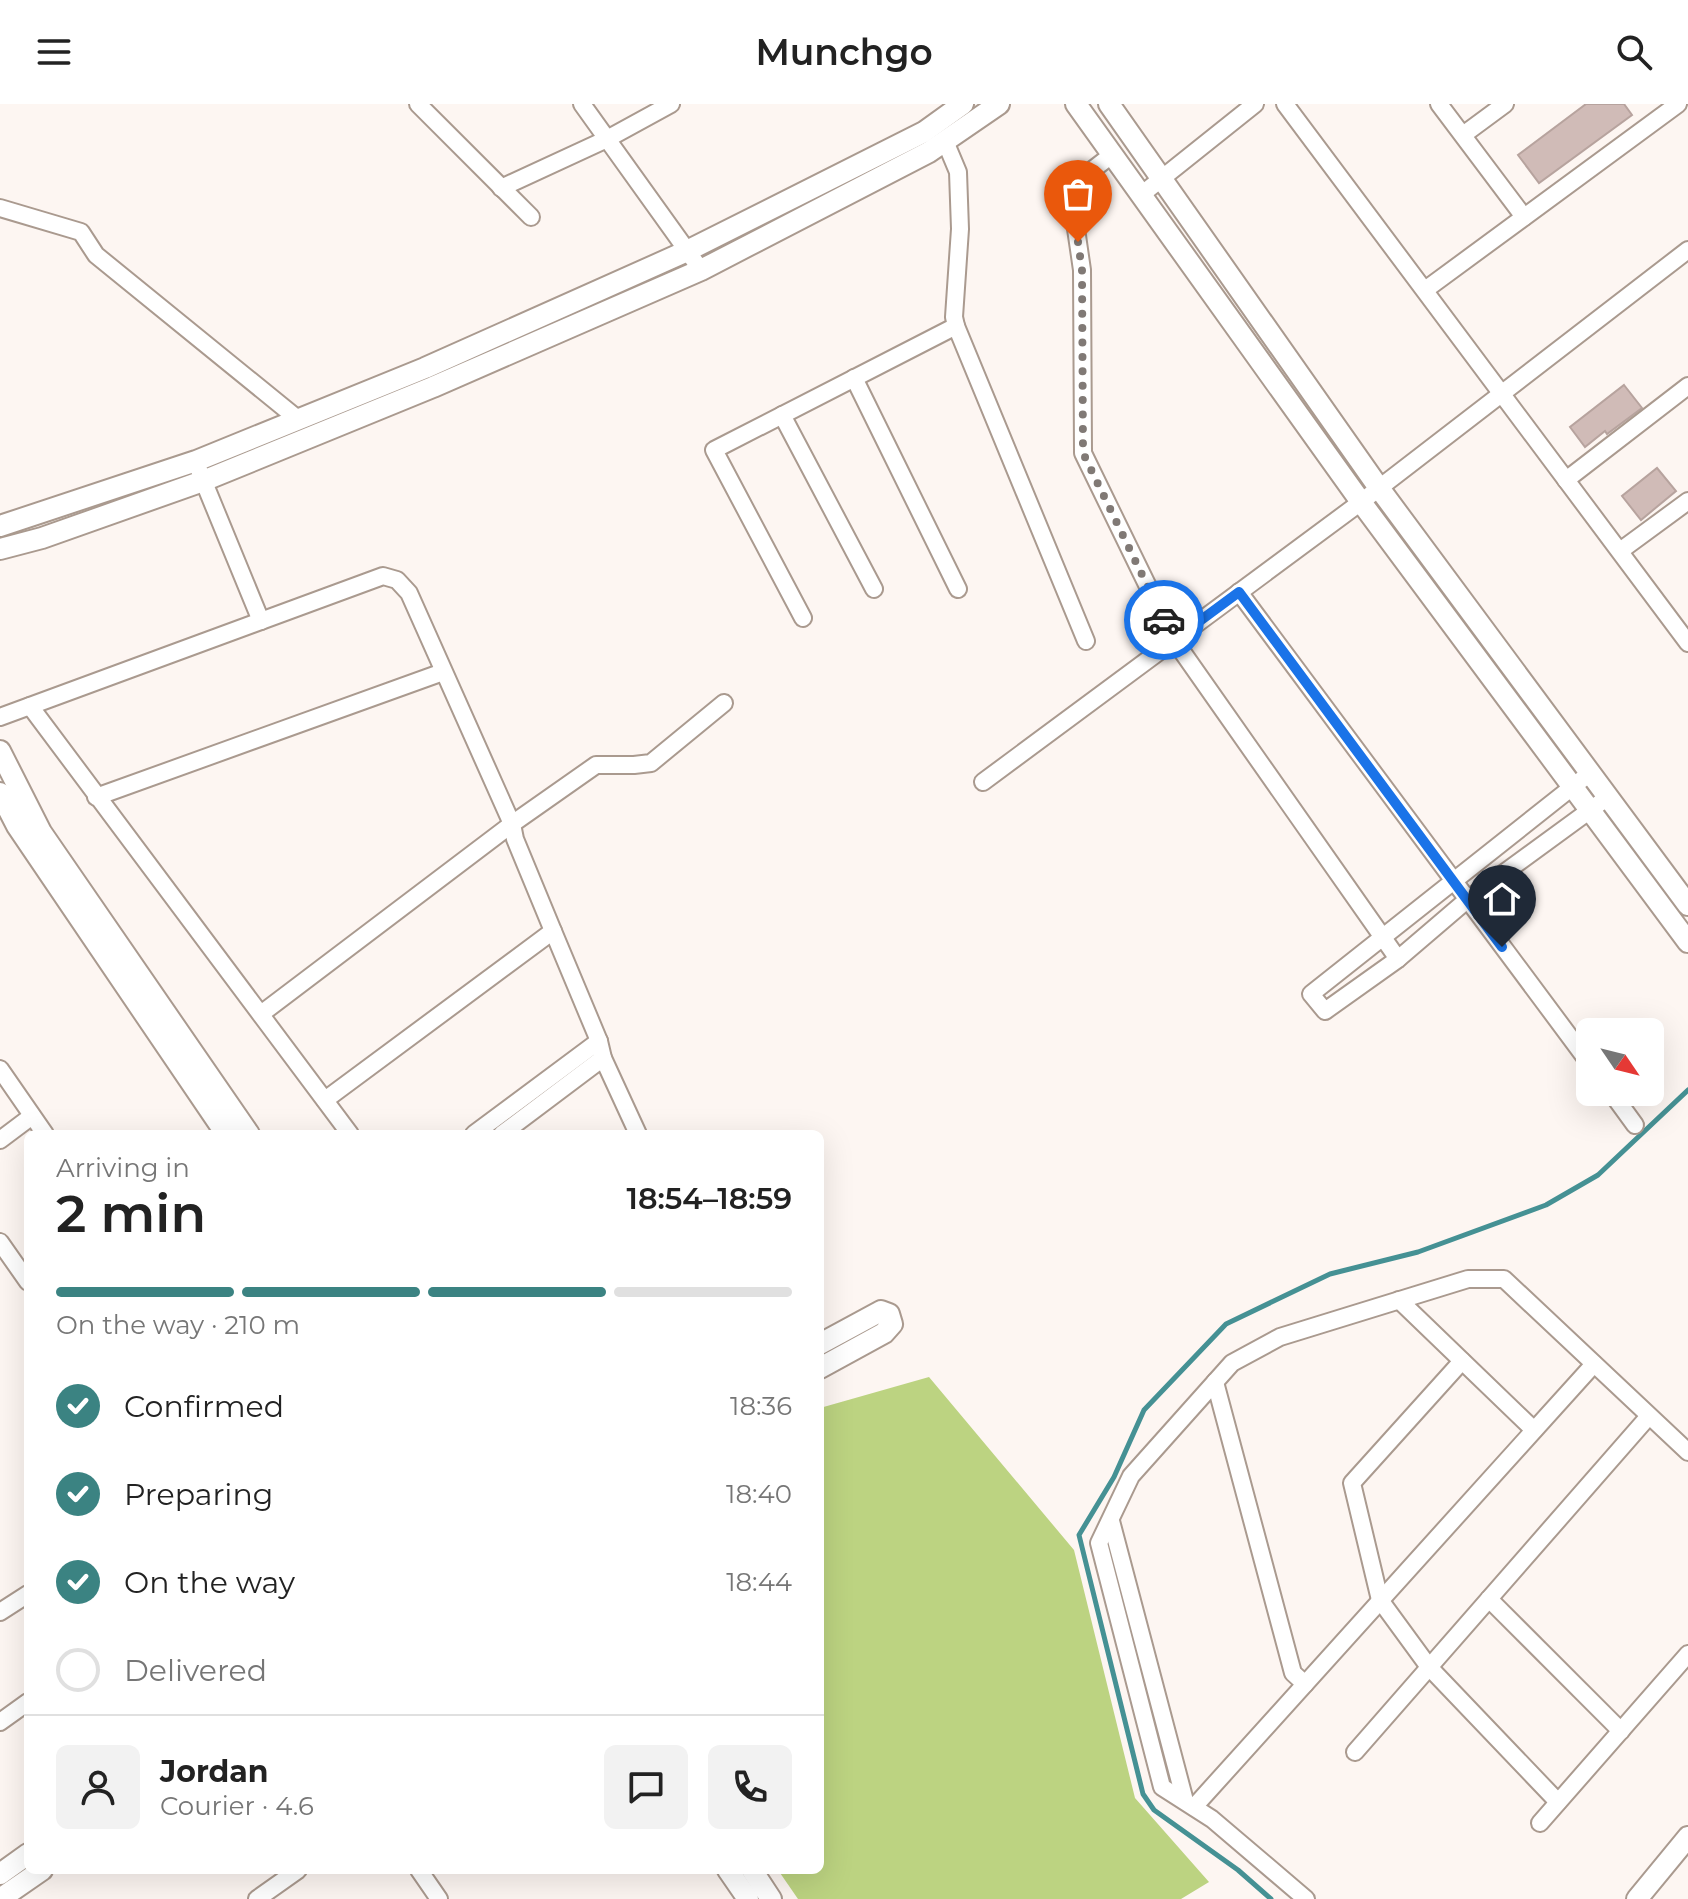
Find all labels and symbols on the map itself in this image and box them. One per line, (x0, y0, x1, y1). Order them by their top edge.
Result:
pin (1044, 160, 1112, 242)
courier (1124, 580, 1204, 660)
pin (1468, 865, 1536, 947)
north arrow (1576, 1018, 1664, 1106)

